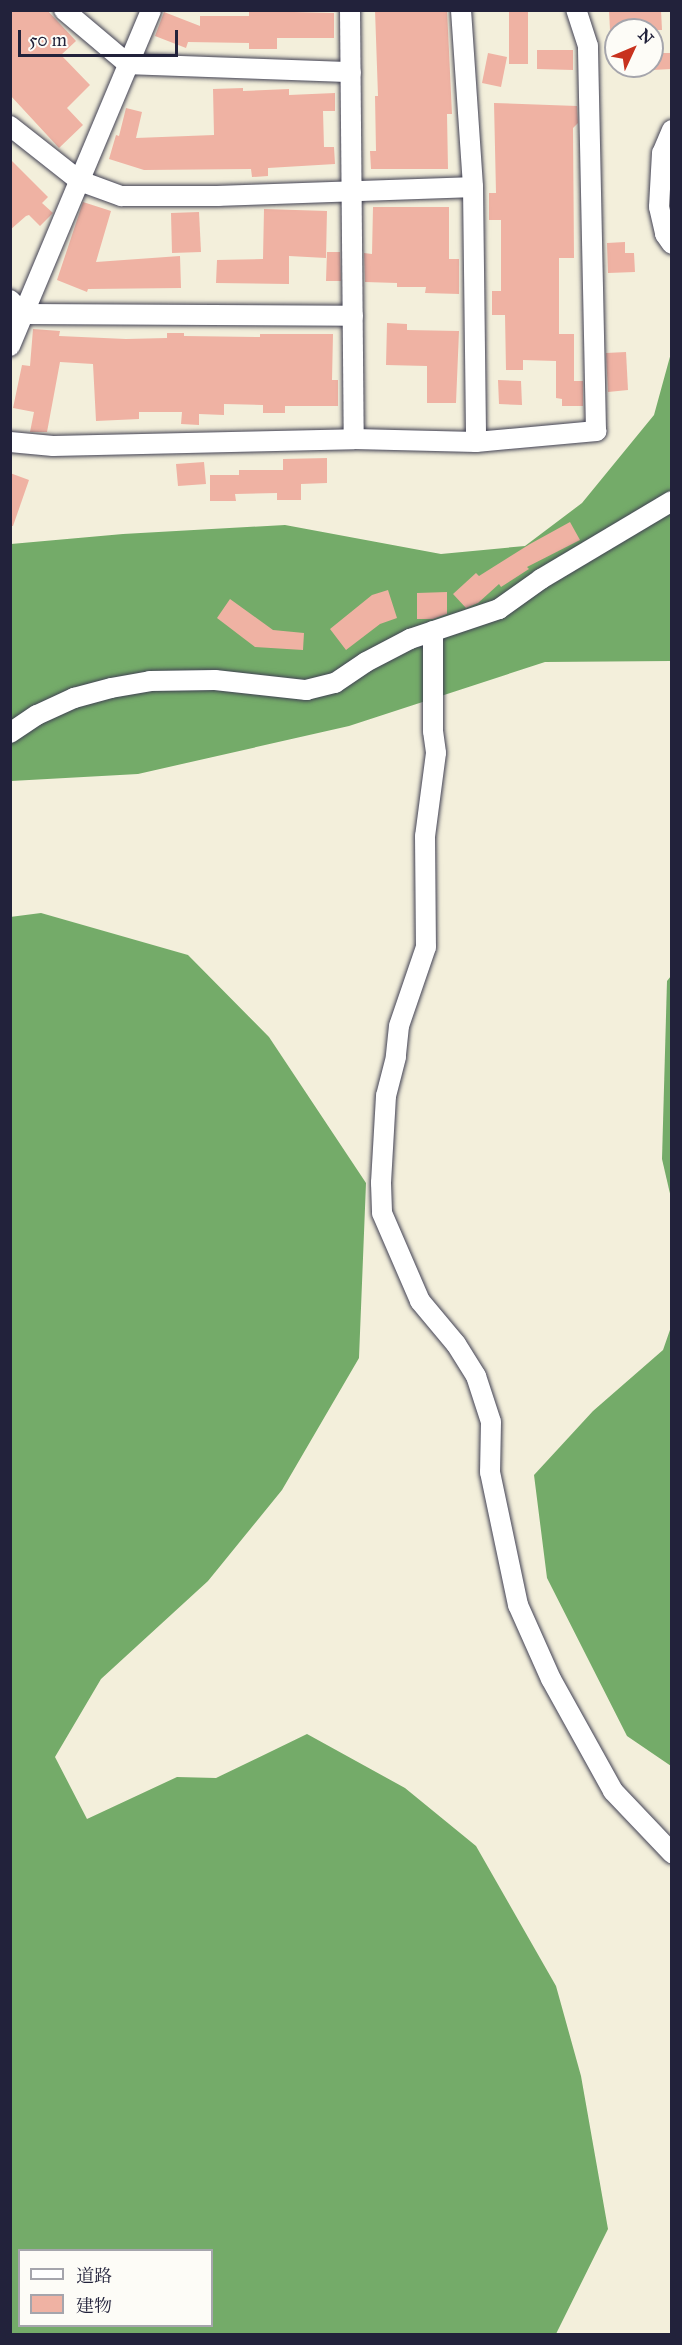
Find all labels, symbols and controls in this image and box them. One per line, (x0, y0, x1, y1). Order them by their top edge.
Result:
scale bar (21, 18, 182, 56)
north arrow (604, 18, 664, 78)
text: N (634, 25, 657, 48)
text: 50 m (29, 29, 67, 51)
legend (18, 2249, 213, 2327)
text: 道路 (76, 2265, 112, 2287)
text: 建物 (76, 2295, 112, 2317)

